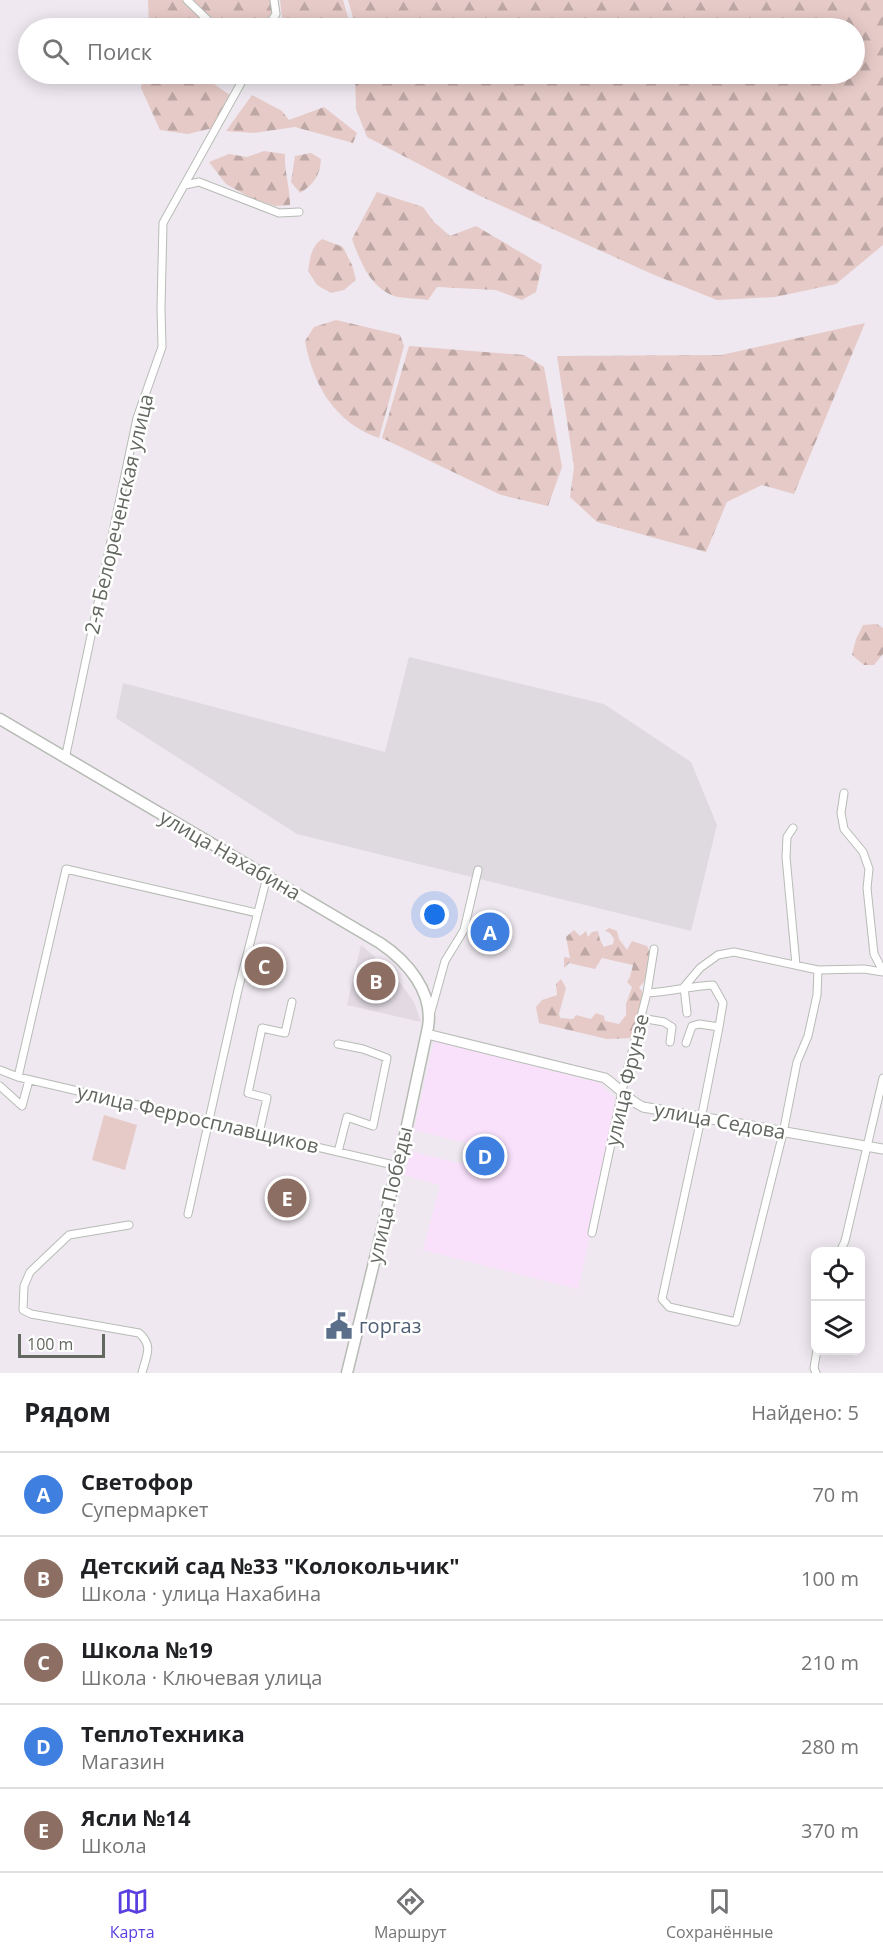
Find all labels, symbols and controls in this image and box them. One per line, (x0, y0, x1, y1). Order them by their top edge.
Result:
search box (18, 18, 865, 84)
icon: search (39, 35, 72, 68)
text: Поиск (87, 36, 152, 66)
street label: 2-я Белореченская улица (78, 391, 159, 637)
street label: улица Нахабина (155, 803, 306, 906)
your location (420, 900, 449, 929)
pin: A (470, 910, 510, 954)
pin: C (244, 944, 284, 988)
pin: B (356, 958, 395, 1004)
street label: улица Фрунзе (598, 1011, 655, 1149)
street label: улица Ферросплавщиков (75, 1078, 322, 1159)
street label: улица Седова (652, 1096, 788, 1145)
street label: улица Победы (361, 1124, 418, 1266)
pin: D (466, 1134, 504, 1178)
pin: E (268, 1176, 306, 1220)
map controls (811, 1247, 865, 1355)
button: locate (811, 1247, 865, 1301)
button: layers (811, 1301, 865, 1355)
public building icon: горгаз (324, 1311, 354, 1341)
place label: горгаз (359, 1312, 421, 1339)
scale bar (18, 1331, 105, 1358)
text: 100 m (27, 1333, 73, 1355)
text: Рядом (24, 1394, 111, 1430)
text: Найдено: 5 (751, 1399, 859, 1426)
text: Светофор (81, 1466, 193, 1496)
text: A (37, 1481, 50, 1508)
text: 70 m (812, 1481, 859, 1508)
text: Супермаркет (81, 1496, 208, 1523)
text: Детский сад №33 "Колокольчик" (81, 1550, 460, 1580)
text: B (37, 1565, 50, 1592)
text: 100 m (801, 1565, 859, 1592)
text: Школа · улица Нахабина (81, 1580, 321, 1607)
text: Школа №19 (81, 1634, 213, 1664)
text: C (37, 1649, 50, 1676)
text: 210 m (801, 1649, 859, 1676)
text: Школа · Ключевая улица (81, 1664, 322, 1691)
text: ТеплоТехника (81, 1718, 245, 1748)
text: D (36, 1733, 51, 1760)
text: 280 m (801, 1733, 859, 1760)
text: Магазин (81, 1748, 165, 1775)
text: Ясли №14 (81, 1802, 190, 1832)
text: E (38, 1817, 49, 1844)
text: 370 m (801, 1817, 859, 1844)
text: Школа (81, 1832, 147, 1859)
tab: Карта (110, 1885, 155, 1943)
tab: Маршрут (374, 1885, 447, 1943)
tab: Сохранённые (666, 1885, 773, 1943)

